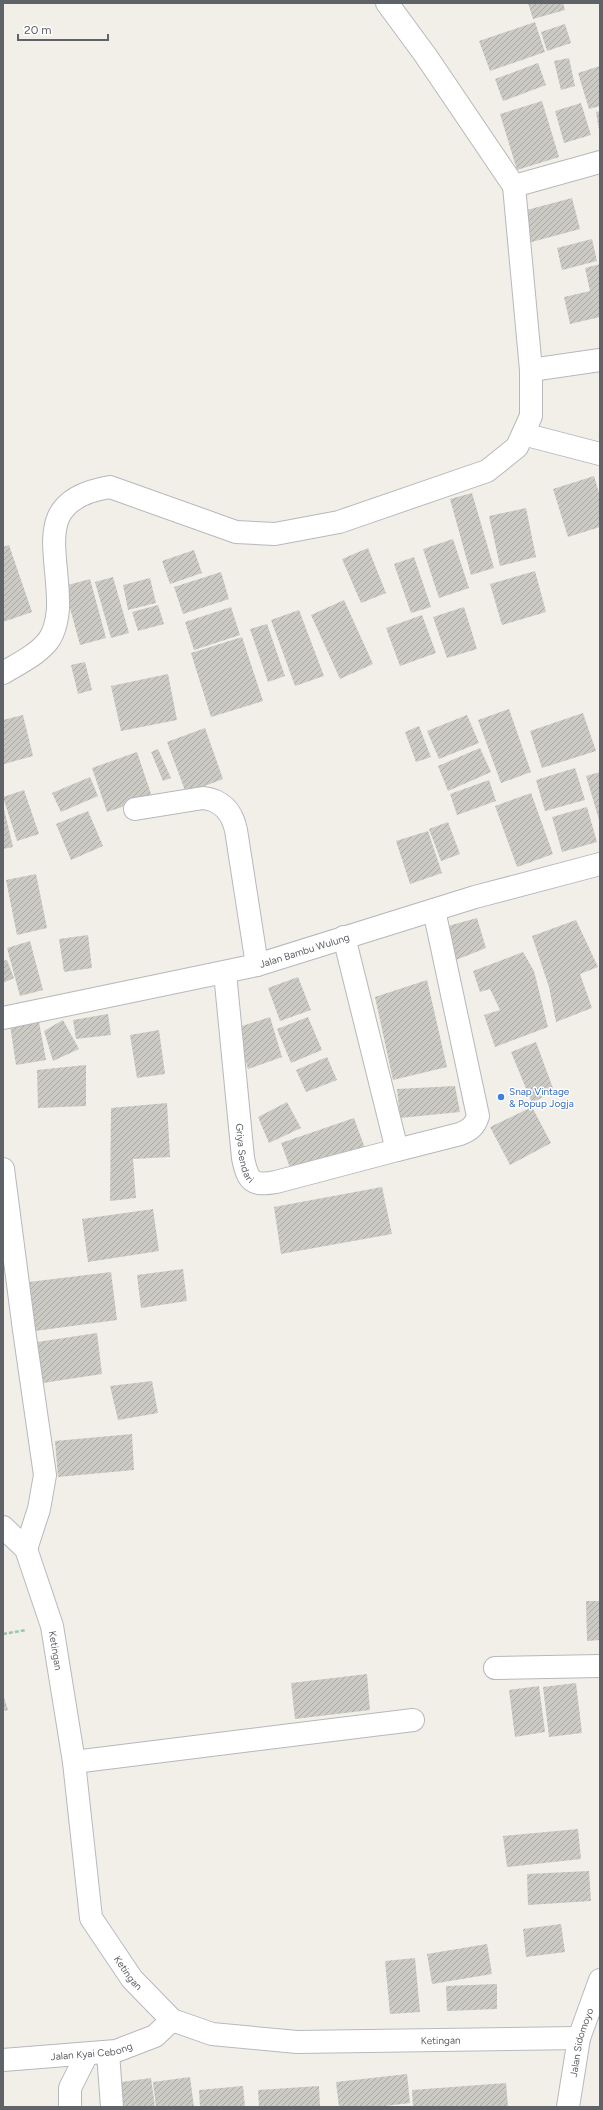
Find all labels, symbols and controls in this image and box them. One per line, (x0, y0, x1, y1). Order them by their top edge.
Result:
scale bar (18, 16, 108, 42)
text: 20 m (24, 23, 52, 37)
street label: Jalan Bambu Wulung (258, 930, 351, 970)
place label: Snap Vintage & Popup Jogja (509, 1085, 574, 1110)
marker: Snap Vintage & Popup Jogja (496, 1092, 506, 1102)
street label: Griya Sendari (233, 1123, 257, 1186)
street label: Ketingan (46, 1630, 66, 1672)
street label: Ketingan (111, 1953, 146, 1993)
street label: Jalan Sidomoyo (566, 2006, 596, 2078)
street label: Ketingan (421, 2033, 461, 2047)
street label: Jalan Kyai Cebong (50, 2039, 134, 2063)

